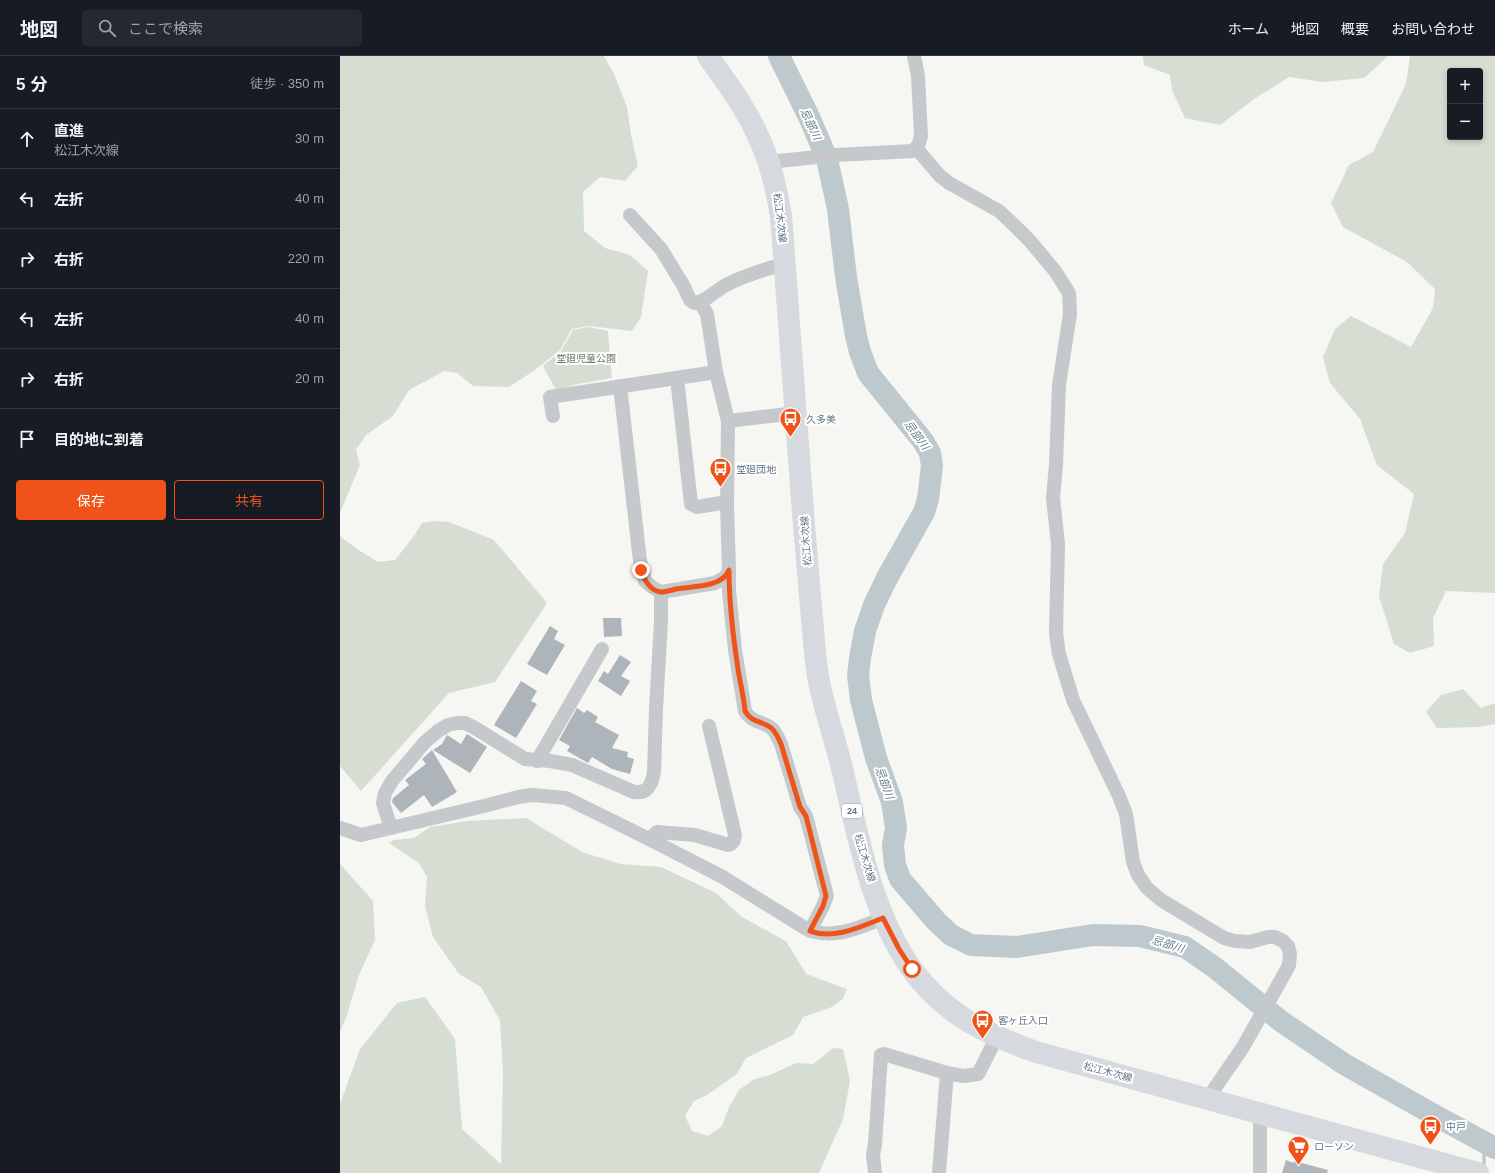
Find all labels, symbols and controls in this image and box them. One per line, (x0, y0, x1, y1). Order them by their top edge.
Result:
search box (82, 10, 362, 46)
icon: search (96, 17, 118, 39)
text: 地図 (20, 19, 58, 40)
text: ここで検索 (128, 20, 203, 37)
text: ホーム (1227, 21, 1269, 37)
text: 地図 (1291, 21, 1319, 37)
text: 概要 (1341, 21, 1369, 37)
text: お問い合わせ (1391, 21, 1475, 37)
map controls (1447, 68, 1483, 140)
button: + (1447, 68, 1483, 104)
text: 5 分 (16, 75, 47, 94)
text: 徒歩 · 350 m (250, 76, 324, 91)
button: − (1447, 104, 1483, 140)
water label: 忌部川 (799, 107, 824, 142)
text: 直進 (54, 122, 84, 139)
icon: ahead (16, 128, 38, 150)
text: 30 m (295, 131, 324, 146)
text: 松江木次線 (54, 143, 119, 158)
icon: left (16, 188, 38, 210)
text: 左折 (54, 191, 84, 208)
text: 40 m (295, 191, 324, 206)
street label: 松江木次線 (771, 193, 789, 243)
icon: right (16, 248, 38, 270)
text: 右折 (54, 251, 84, 268)
text: 220 m (288, 251, 324, 266)
icon: left (16, 308, 38, 330)
text: 左折 (54, 311, 84, 328)
text: 40 m (295, 311, 324, 326)
park label: 堂廻児童公園 (556, 353, 616, 364)
icon: right (16, 368, 38, 390)
text: 右折 (54, 371, 84, 388)
text: 20 m (295, 371, 324, 386)
bus stop icon: 久多美 (778, 406, 804, 439)
place label: 久多美 (806, 414, 836, 425)
water label: 忌部川 (902, 418, 932, 453)
icon: arrive (16, 428, 38, 450)
text: 目的地に到着 (54, 431, 144, 448)
bus stop icon: 堂廻団地 (708, 456, 734, 489)
place label: 堂廻団地 (736, 464, 777, 475)
button: 保存 (16, 480, 166, 520)
button: 共有 (174, 480, 324, 520)
street label: 松江木次線 (799, 516, 813, 566)
route end (632, 561, 650, 579)
water label: 忌部川 (874, 765, 897, 801)
road number: 24 (842, 804, 862, 818)
street label: 松江木次線 (852, 832, 878, 884)
water label: 忌部川 (1150, 933, 1186, 955)
route start (903, 960, 921, 978)
bus stop icon: 客ヶ丘入口 (969, 1007, 995, 1040)
place label: 客ヶ丘入口 (998, 1015, 1048, 1026)
street label: 松江木次線 (1082, 1060, 1134, 1084)
bus stop icon: 中戸 (1418, 1113, 1444, 1146)
place label: 中戸 (1446, 1121, 1466, 1132)
supermarket icon: ローソン (1285, 1133, 1311, 1166)
place label: ローソン (1314, 1141, 1354, 1152)

